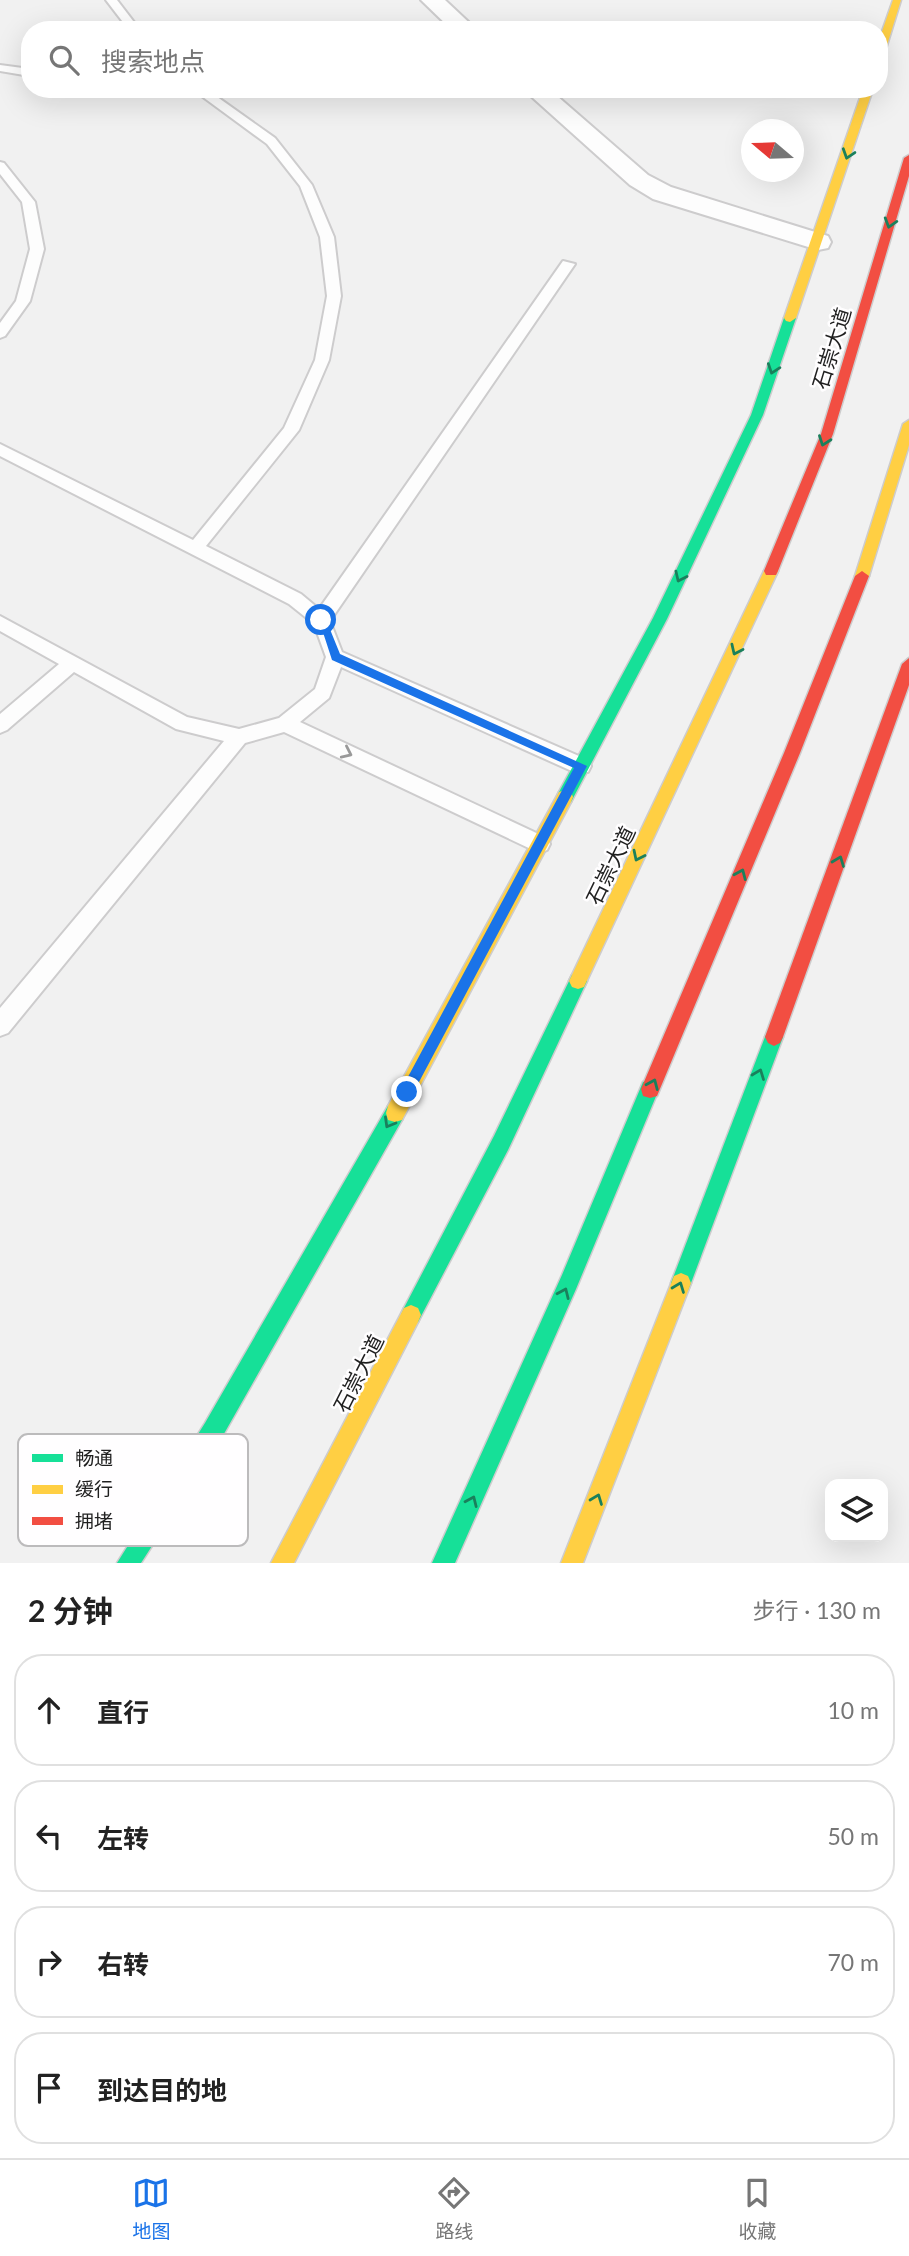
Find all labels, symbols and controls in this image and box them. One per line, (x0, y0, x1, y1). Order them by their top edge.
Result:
search box (21, 21, 888, 98)
icon: search (45, 41, 83, 79)
text: 搜索地点 (101, 45, 205, 77)
north arrow (741, 119, 804, 182)
one-way arrow (841, 148, 856, 160)
one-way arrow (884, 217, 899, 229)
street label: 石崇大道 (807, 304, 855, 392)
one-way arrow (767, 363, 781, 375)
one-way arrow (819, 434, 833, 446)
one-way arrow (674, 570, 688, 582)
route start (305, 604, 336, 635)
one-way arrow (730, 643, 744, 656)
one-way arrow (340, 745, 352, 759)
street label: 石崇大道 (580, 822, 640, 908)
one-way arrow (632, 849, 646, 861)
one-way arrow (830, 856, 844, 868)
one-way arrow (733, 869, 747, 881)
one-way arrow (751, 1069, 765, 1081)
route end (391, 1076, 422, 1107)
one-way arrow (644, 1078, 658, 1090)
one-way arrow (384, 1116, 397, 1129)
one-way arrow (671, 1282, 685, 1294)
one-way arrow (556, 1288, 570, 1300)
street label: 石崇大道 (328, 1330, 388, 1416)
legend (18, 1434, 248, 1546)
text: 畅通 (75, 1446, 113, 1469)
text: 缓行 (75, 1477, 113, 1500)
map controls (825, 1479, 888, 1542)
button: layers (825, 1479, 888, 1542)
one-way arrow (588, 1494, 602, 1506)
one-way arrow (464, 1496, 478, 1508)
text: 拥堵 (75, 1509, 113, 1532)
text: 2 分钟 (28, 1592, 113, 1628)
text: 步行 · 130 m (752, 1596, 881, 1624)
icon: ahead (30, 1691, 68, 1729)
text: 直行 (97, 1696, 149, 1728)
text: 10 m (828, 1696, 879, 1724)
icon: left (30, 1817, 68, 1855)
text: 左转 (97, 1822, 149, 1854)
text: 50 m (828, 1822, 879, 1850)
icon: right (30, 1943, 68, 1981)
text: 右转 (97, 1948, 149, 1980)
text: 70 m (828, 1948, 879, 1976)
icon: arrive (30, 2069, 68, 2107)
text: 到达目的地 (97, 2074, 227, 2106)
tab: 地图 (132, 2174, 171, 2243)
tab: 路线 (435, 2174, 474, 2243)
tab: 收藏 (738, 2174, 777, 2243)

